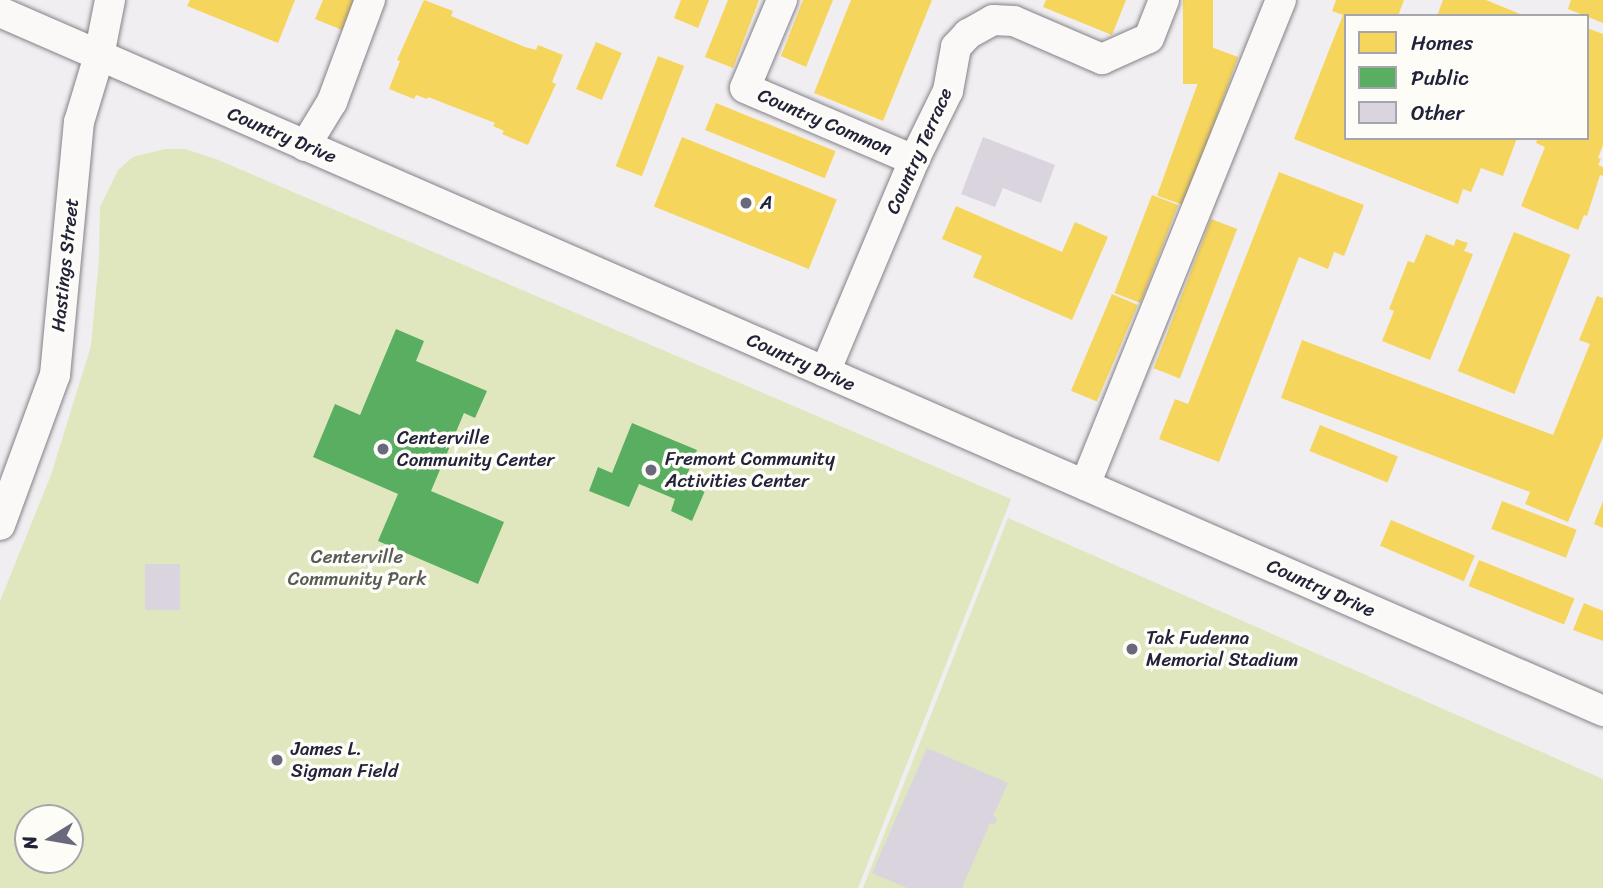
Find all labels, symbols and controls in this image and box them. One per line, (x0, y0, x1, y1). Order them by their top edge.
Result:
legend (1344, 14, 1589, 140)
text: Homes (1411, 24, 1473, 62)
text: Public (1411, 59, 1469, 97)
street label: Country Common (755, 83, 895, 161)
street label: Country Terrace (881, 85, 957, 217)
text: Other (1411, 94, 1464, 132)
street label: Country Drive (224, 102, 340, 168)
place label: A (760, 192, 772, 214)
marker: A (738, 195, 754, 211)
street label: Hastings Street (47, 197, 83, 333)
street label: Country Drive (743, 328, 859, 396)
place label: Centerville Community Center (397, 427, 554, 471)
marker: Centerville Community Center (375, 441, 391, 457)
place label: Fremont Community Activities Center (665, 448, 835, 492)
marker: Fremont Community Activities Center (643, 462, 659, 478)
park label: Centerville Community Park (288, 546, 426, 590)
street label: Country Drive (1263, 554, 1379, 622)
place label: Tak Fudenna Memorial Stadium (1146, 627, 1298, 671)
marker: Tak Fudenna Memorial Stadium (1124, 641, 1140, 657)
place label: James L. Sigman Field (291, 738, 398, 782)
marker: James L. Sigman Field (269, 752, 285, 768)
north arrow (14, 804, 84, 874)
text: N (12, 833, 47, 852)

